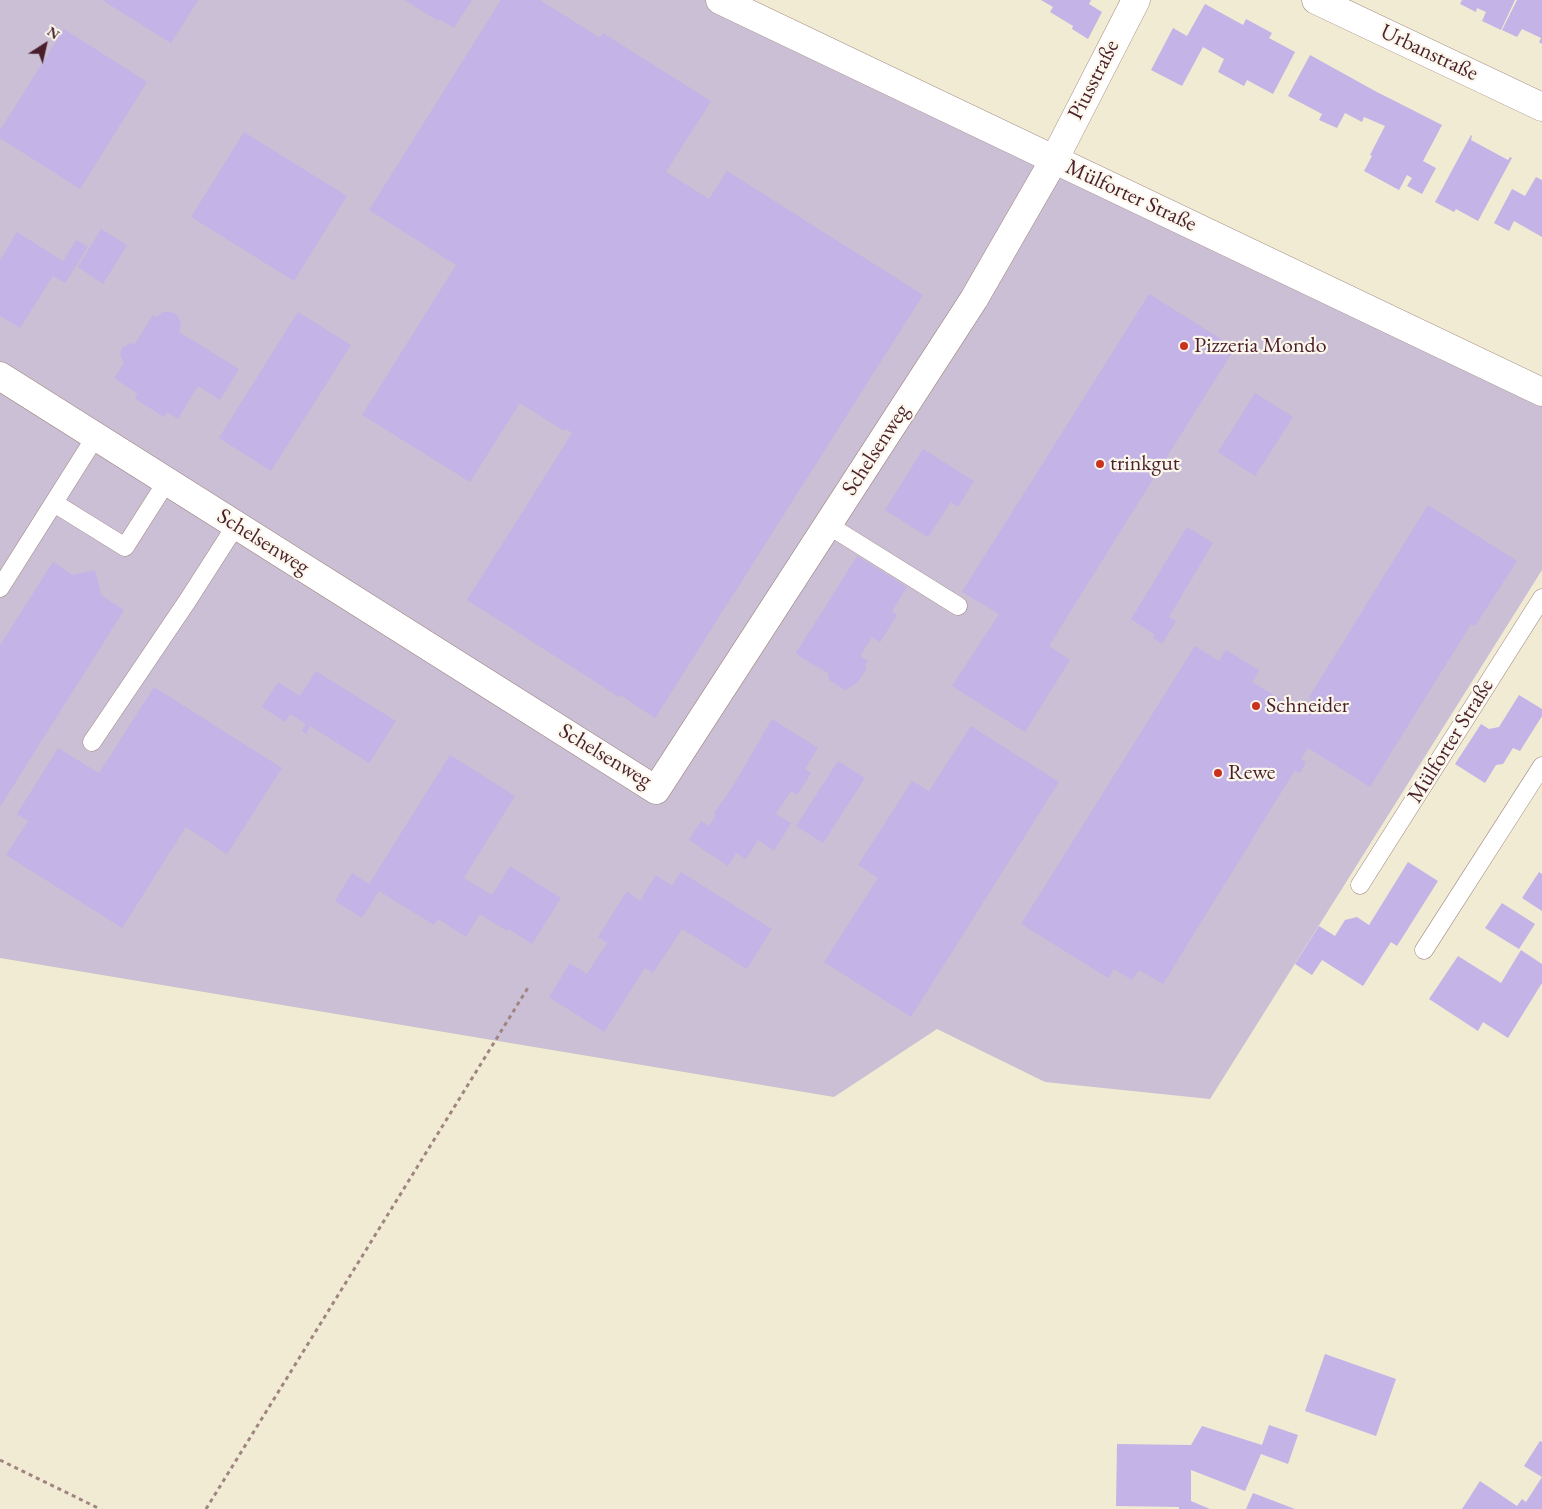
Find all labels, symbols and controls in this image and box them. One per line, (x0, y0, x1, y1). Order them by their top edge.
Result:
street label: Urbanstraße (1376, 19, 1482, 87)
north arrow (20, 20, 70, 70)
text: N (44, 22, 63, 43)
street label: Piusstraße (1063, 36, 1125, 124)
street label: Mülforter Straße (1061, 154, 1201, 238)
place label: Pizzeria Mondo (1194, 333, 1327, 359)
marker: Pizzeria Mondo (1178, 340, 1190, 352)
street label: Schelsenweg (837, 399, 915, 501)
place label: trinkgut (1110, 451, 1180, 477)
marker: trinkgut (1094, 458, 1106, 470)
street label: Schelsenweg (212, 503, 314, 581)
street label: Mülforter Straße (1402, 674, 1500, 808)
place label: Schneider (1266, 693, 1349, 719)
marker: Schneider (1250, 700, 1262, 712)
street label: Schelsenweg (554, 718, 656, 794)
place label: Rewe (1228, 760, 1275, 786)
marker: Rewe (1212, 767, 1224, 779)

